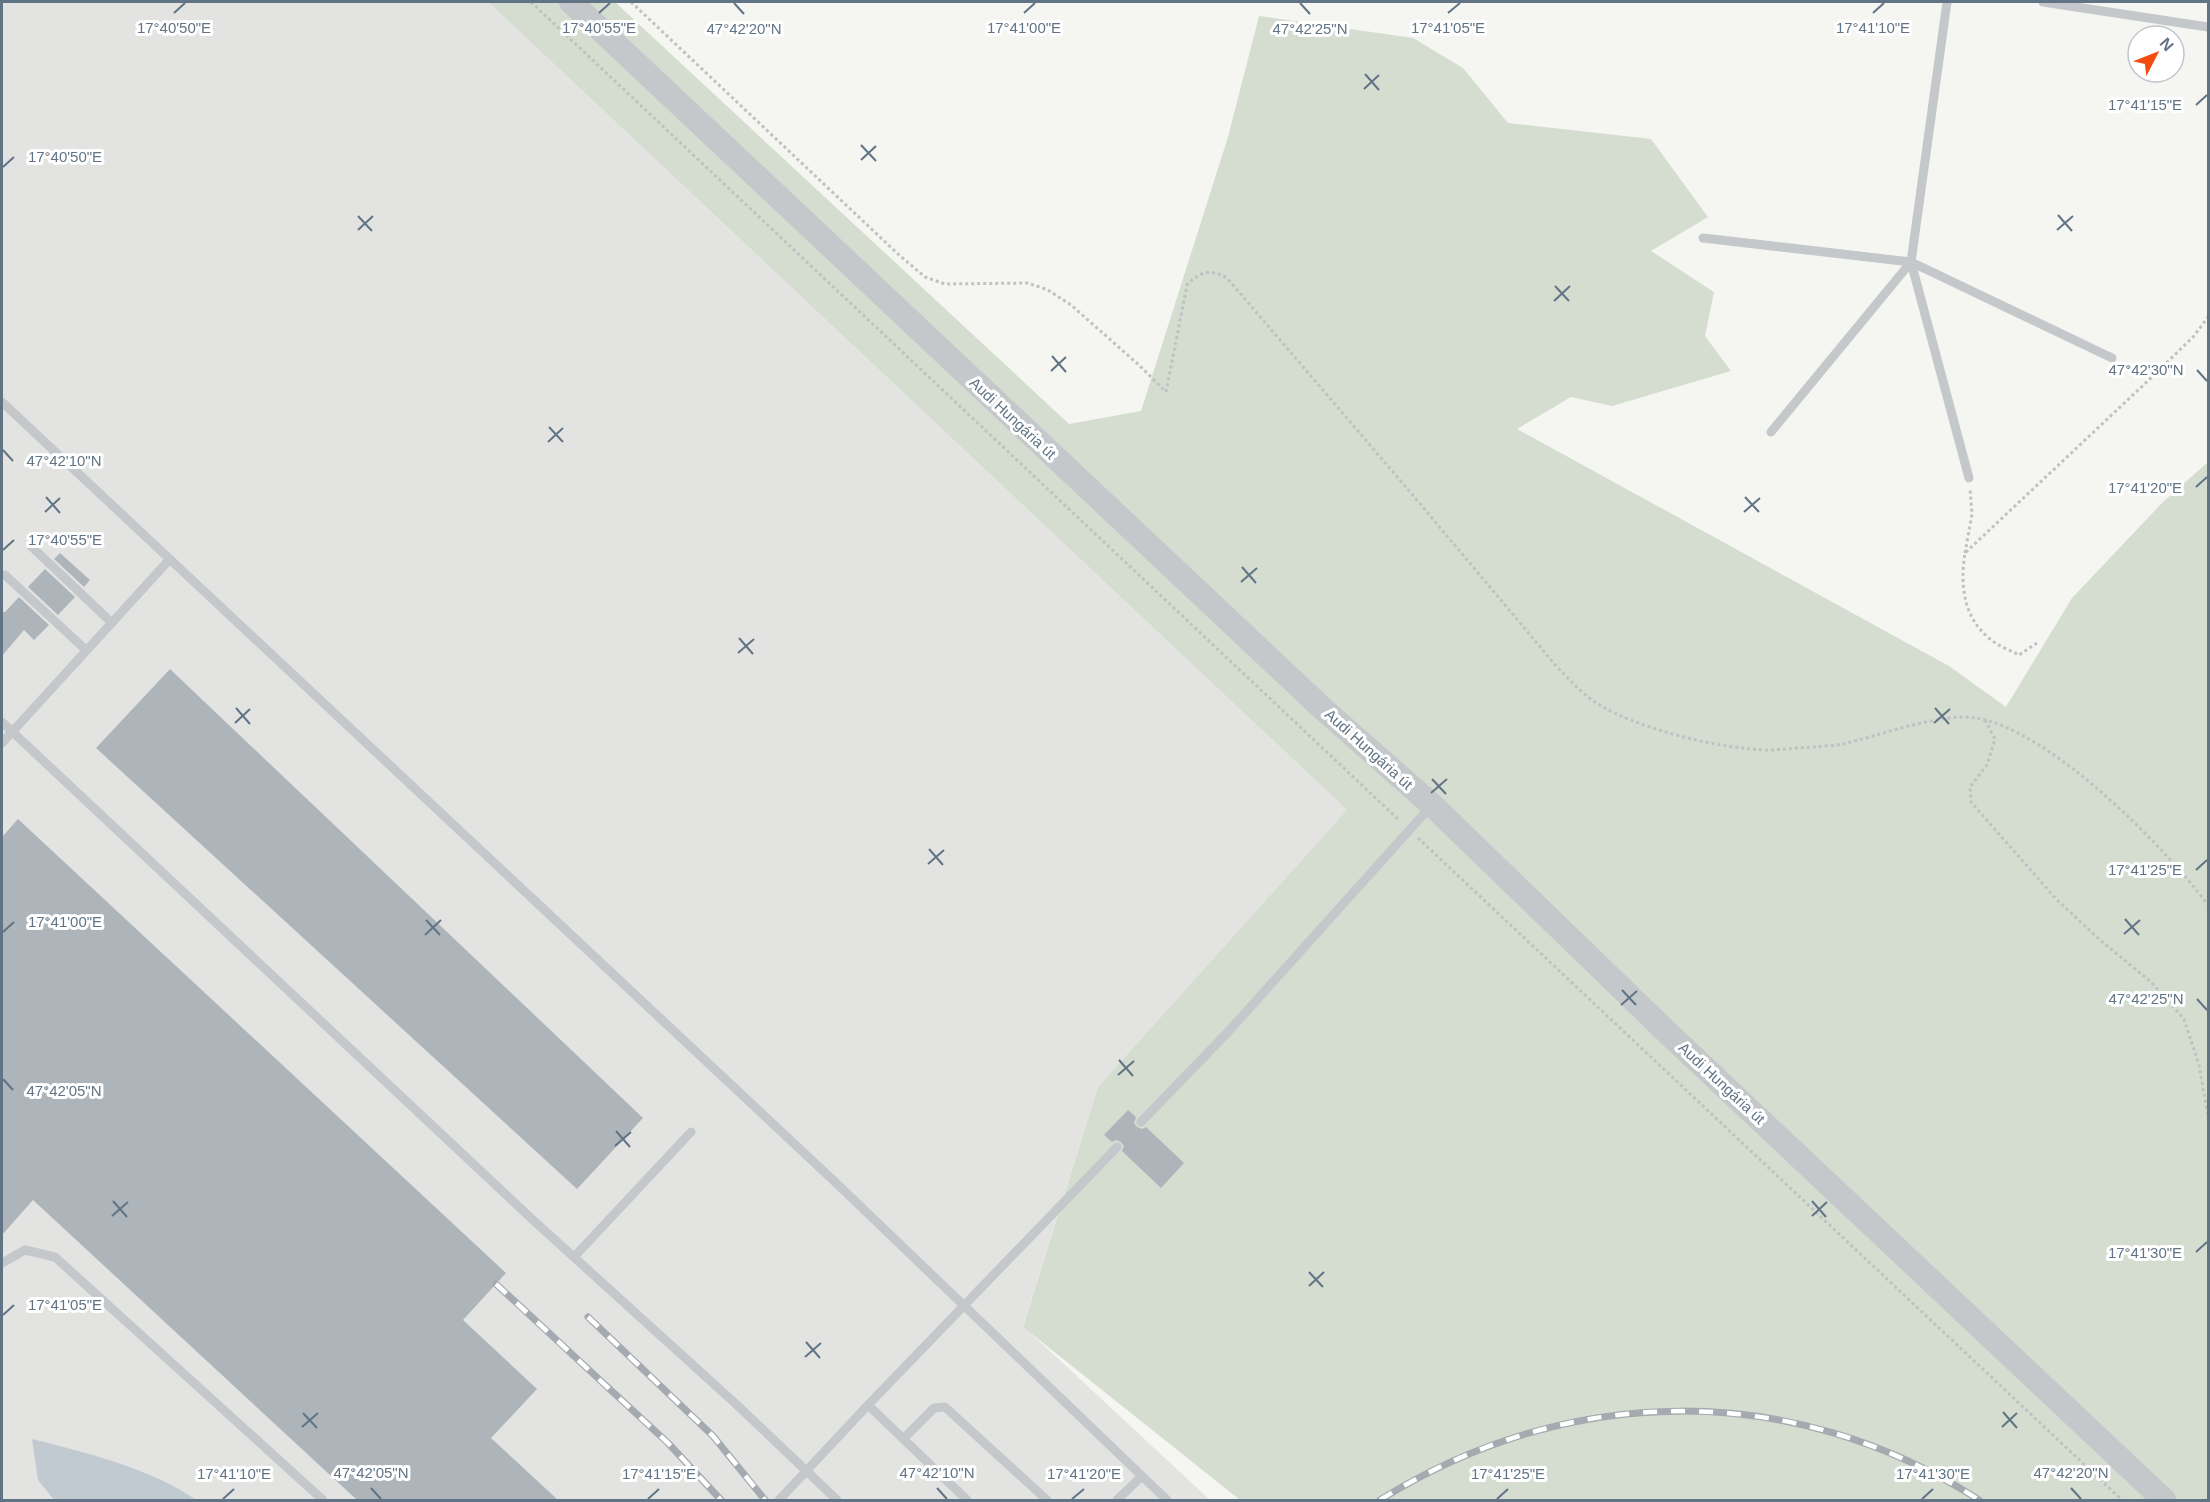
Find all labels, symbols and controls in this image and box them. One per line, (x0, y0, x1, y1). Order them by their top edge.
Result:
text: 17°40'50"E (137, 19, 211, 36)
text: 17°40'55"E (562, 19, 636, 36)
text: 17°41'00"E (987, 19, 1061, 36)
text: 17°41'05"E (1411, 19, 1485, 36)
text: 17°41'10"E (1836, 19, 1910, 36)
text: 47°42'20"N (706, 20, 782, 37)
text: 47°42'25"N (1272, 20, 1348, 37)
north arrow (2126, 24, 2186, 84)
text: N (2157, 34, 2177, 54)
text: 17°41'15"E (2108, 96, 2182, 113)
text: 17°40'50"E (28, 148, 102, 165)
text: 47°42'30"N (2108, 361, 2184, 378)
street label: Audi Hungária út (966, 374, 1060, 463)
text: 47°42'10"N (26, 452, 102, 469)
text: 17°41'20"E (2108, 479, 2182, 496)
text: 17°40'55"E (28, 531, 102, 548)
street label: Audi Hungária út (1322, 705, 1417, 793)
text: 17°41'25"E (2108, 861, 2182, 878)
text: 17°41'00"E (28, 913, 102, 930)
text: 47°42'25"N (2108, 990, 2184, 1007)
street label: Audi Hungária út (1675, 1039, 1769, 1128)
text: 47°42'05"N (26, 1082, 102, 1099)
text: 17°41'30"E (2108, 1244, 2182, 1261)
text: 17°41'05"E (28, 1296, 102, 1313)
text: 47°42'05"N (333, 1464, 409, 1481)
text: 47°42'10"N (899, 1464, 975, 1481)
text: 47°42'20"N (2033, 1464, 2109, 1481)
text: 17°41'10"E (197, 1465, 271, 1482)
text: 17°41'15"E (622, 1465, 696, 1482)
text: 17°41'20"E (1047, 1465, 1121, 1482)
text: 17°41'25"E (1471, 1465, 1545, 1482)
text: 17°41'30"E (1896, 1465, 1970, 1482)

